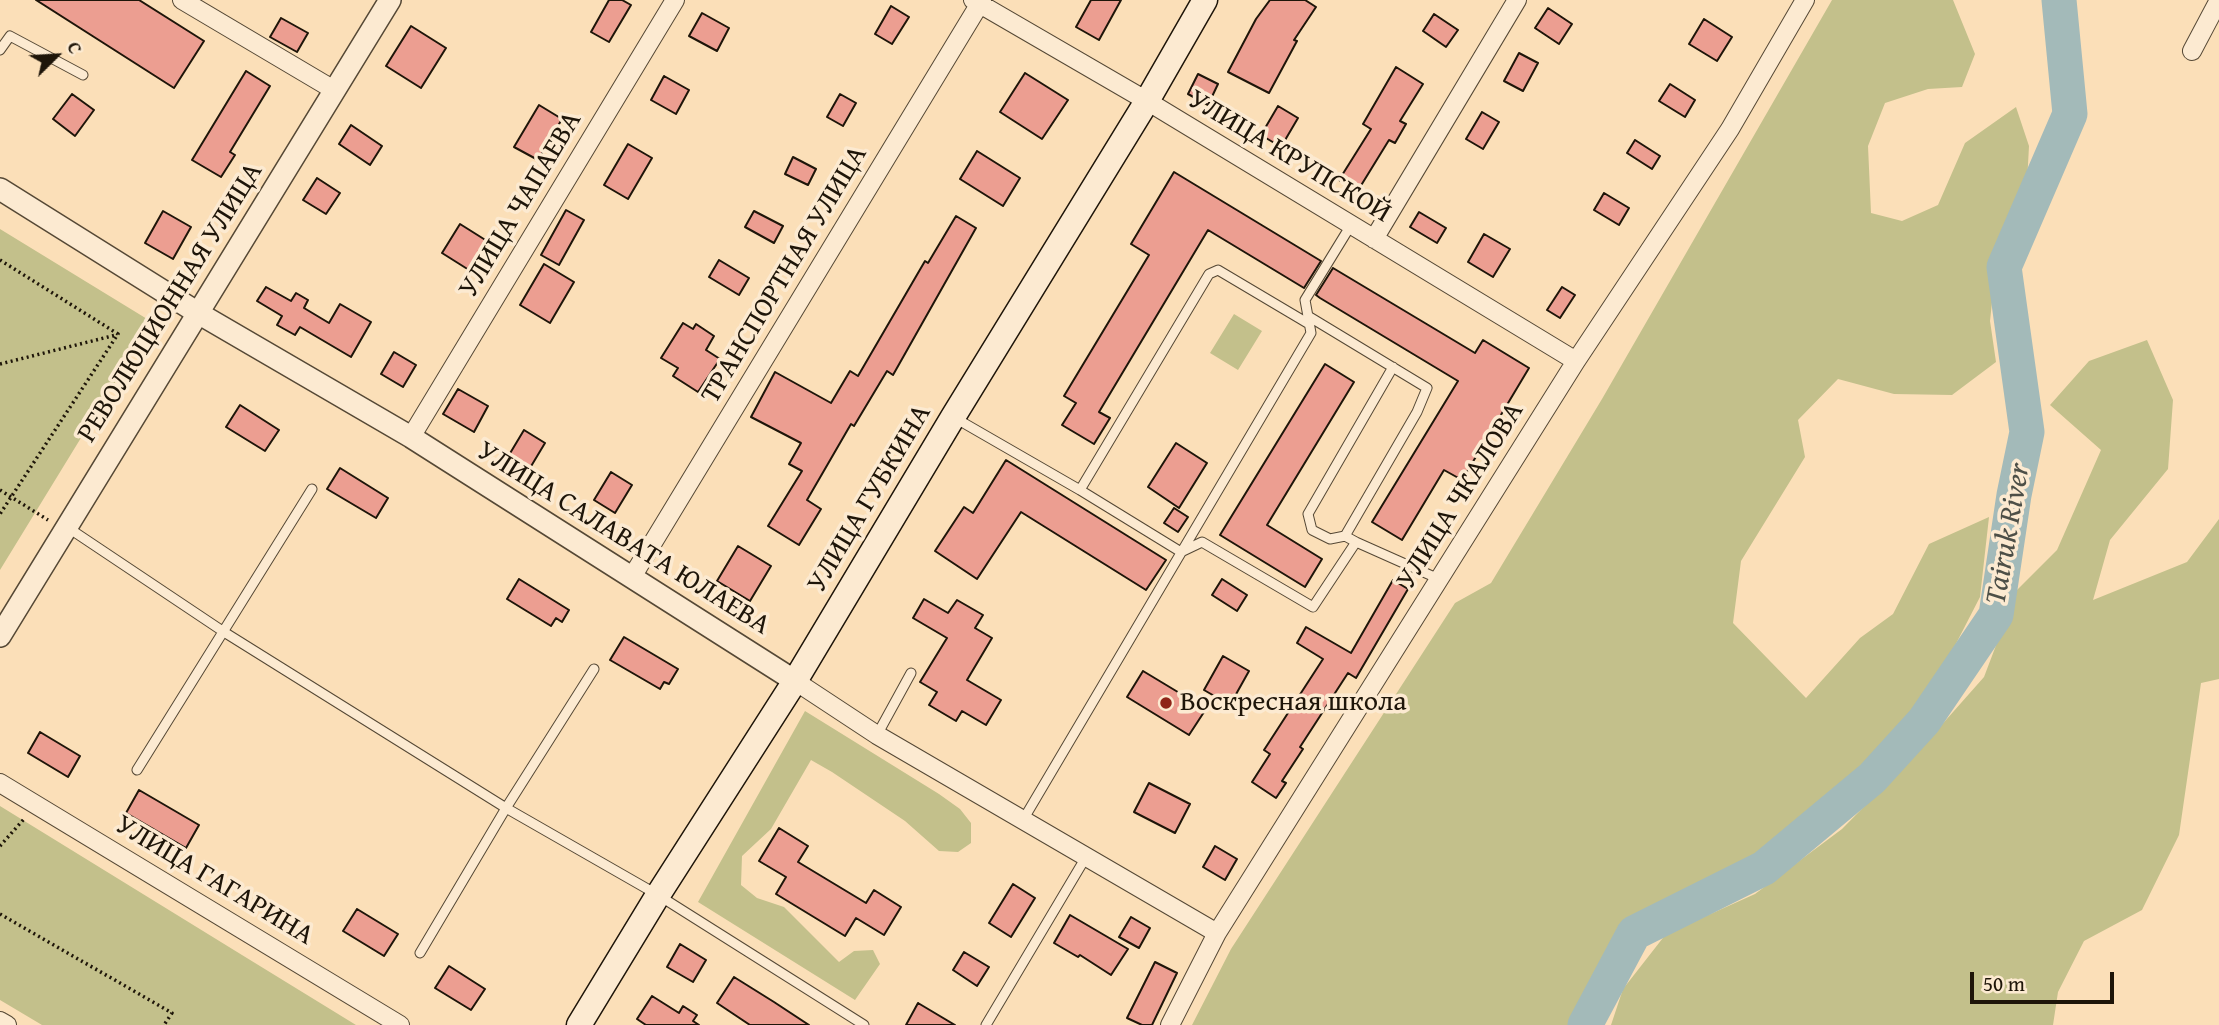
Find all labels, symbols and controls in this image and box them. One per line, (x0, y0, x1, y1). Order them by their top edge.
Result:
north arrow (21, 21, 91, 91)
text: С (60, 37, 90, 58)
street label: УЛИЦА КРУПСКОЙ (1182, 83, 1396, 231)
street label: УЛИЦА ЧАПАЕВА (452, 106, 590, 304)
street label: ТРАНСПОРТНАЯ УЛИЦА (695, 140, 875, 410)
street label: РЕВОЛЮЦИОННАЯ УЛИЦА (71, 157, 271, 449)
street label: УЛИЦА ЧКАЛОВА (1390, 396, 1532, 596)
street label: УЛИЦА ГУБКИНА (801, 399, 939, 599)
street label: УЛИЦА САЛАВАТА ЮЛАЕВА (470, 435, 776, 643)
water label: Tairuk River (1979, 460, 2039, 608)
place label: Воскресная школа (1180, 686, 1407, 720)
marker: Воскресная школа (1158, 695, 1174, 711)
street label: УЛИЦА ГАГАРИНА (109, 809, 319, 953)
scale bar (1974, 958, 2118, 1002)
text: 50 m (1983, 968, 2025, 999)

